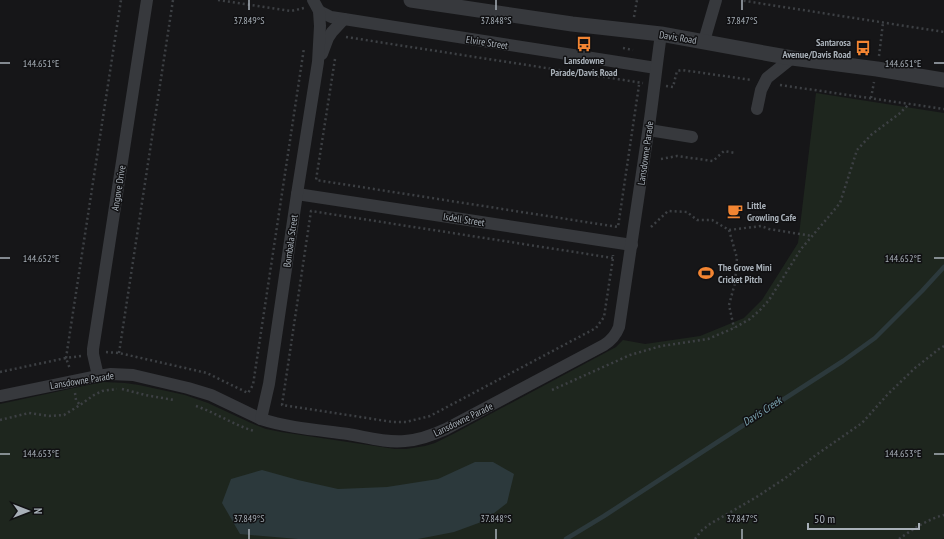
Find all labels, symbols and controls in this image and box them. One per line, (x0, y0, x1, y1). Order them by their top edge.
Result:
text: 37.849°S (233, 14, 265, 27)
text: 37.848°S (480, 14, 512, 27)
text: 37.847°S (726, 14, 758, 27)
street label: Davis Road (658, 28, 698, 47)
street label: Elvire Street (465, 33, 509, 52)
bus stop icon: Lansdowne Parade/Davis Road (575, 35, 593, 53)
place label: Santarosa Avenue/Davis Road (782, 36, 852, 61)
bus stop icon: Santarosa Avenue/Davis Road (854, 39, 872, 57)
place label: Lansdowne Parade/Davis Road (551, 54, 618, 79)
text: 144.651°E (23, 57, 59, 70)
text: 144.651°E (885, 57, 921, 70)
street label: Lansdowne Parade (635, 120, 656, 186)
street label: Angove Drive (108, 164, 129, 212)
place label: Little Growling Cafe (747, 199, 796, 224)
cafe icon: Little Growling Cafe (726, 202, 744, 220)
street label: Isdell Street (442, 210, 486, 229)
street label: Bombala Street (280, 214, 301, 268)
text: 144.652°E (23, 252, 59, 265)
text: 144.652°E (885, 252, 921, 265)
place label: The Grove Mini Cricket Pitch (718, 261, 772, 286)
sports icon: The Grove Mini Cricket Pitch (697, 264, 715, 282)
street label: Lansdowne Parade (49, 369, 115, 392)
water label: Davis Creek (740, 392, 786, 429)
street label: Lansdowne Parade (431, 400, 495, 439)
text: 144.653°E (23, 447, 59, 460)
text: 144.653°E (885, 447, 921, 460)
north arrow (8, 491, 48, 531)
scale bar (808, 505, 919, 531)
text: N (31, 508, 45, 514)
text: 50 m (814, 511, 835, 526)
text: 37.849°S (233, 512, 265, 525)
text: 37.848°S (480, 512, 512, 525)
text: 37.847°S (726, 512, 758, 525)

